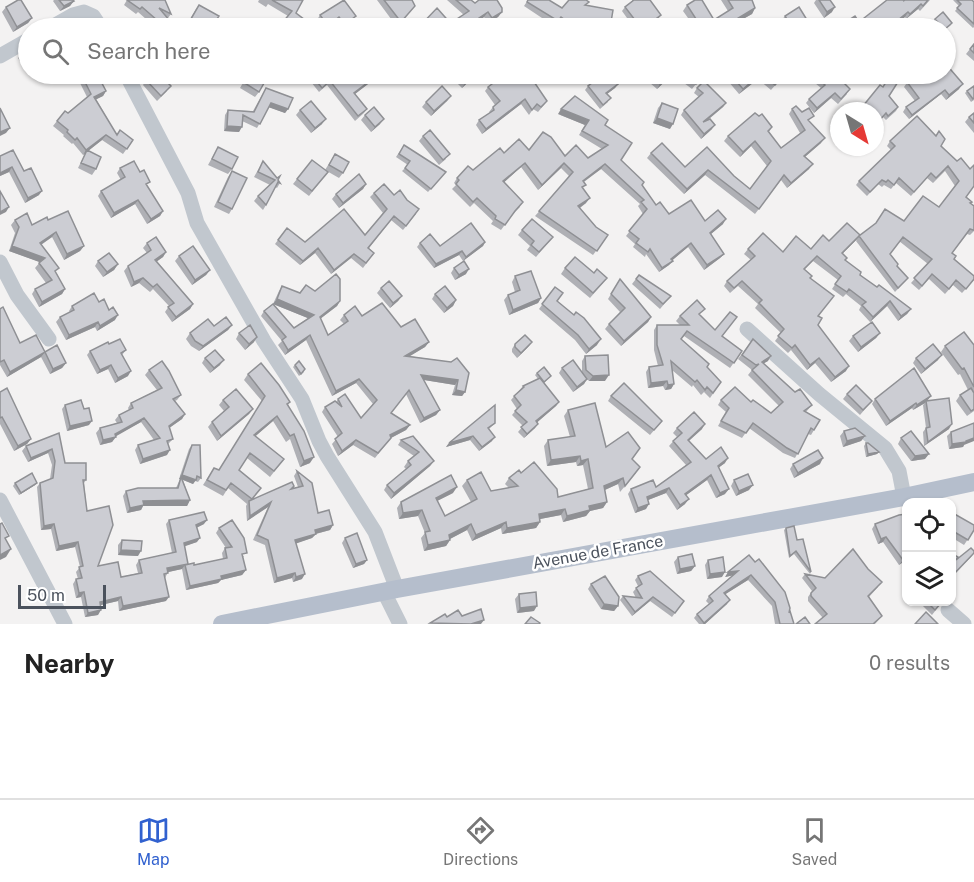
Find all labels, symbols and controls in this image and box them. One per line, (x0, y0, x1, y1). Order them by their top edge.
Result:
search box (18, 18, 956, 84)
icon: search (39, 35, 72, 68)
text: Search here (87, 38, 211, 64)
north arrow (830, 102, 884, 156)
map controls (902, 498, 956, 606)
button: locate (902, 498, 956, 552)
street label: Avenue de France (531, 531, 665, 573)
button: layers (902, 552, 956, 606)
scale bar (18, 582, 106, 610)
text: 50 m (27, 586, 65, 605)
text: Nearby (24, 648, 114, 679)
text: 0 results (869, 651, 950, 675)
tab: Map (137, 814, 170, 869)
tab: Directions (443, 814, 518, 869)
tab: Saved (792, 814, 837, 869)

